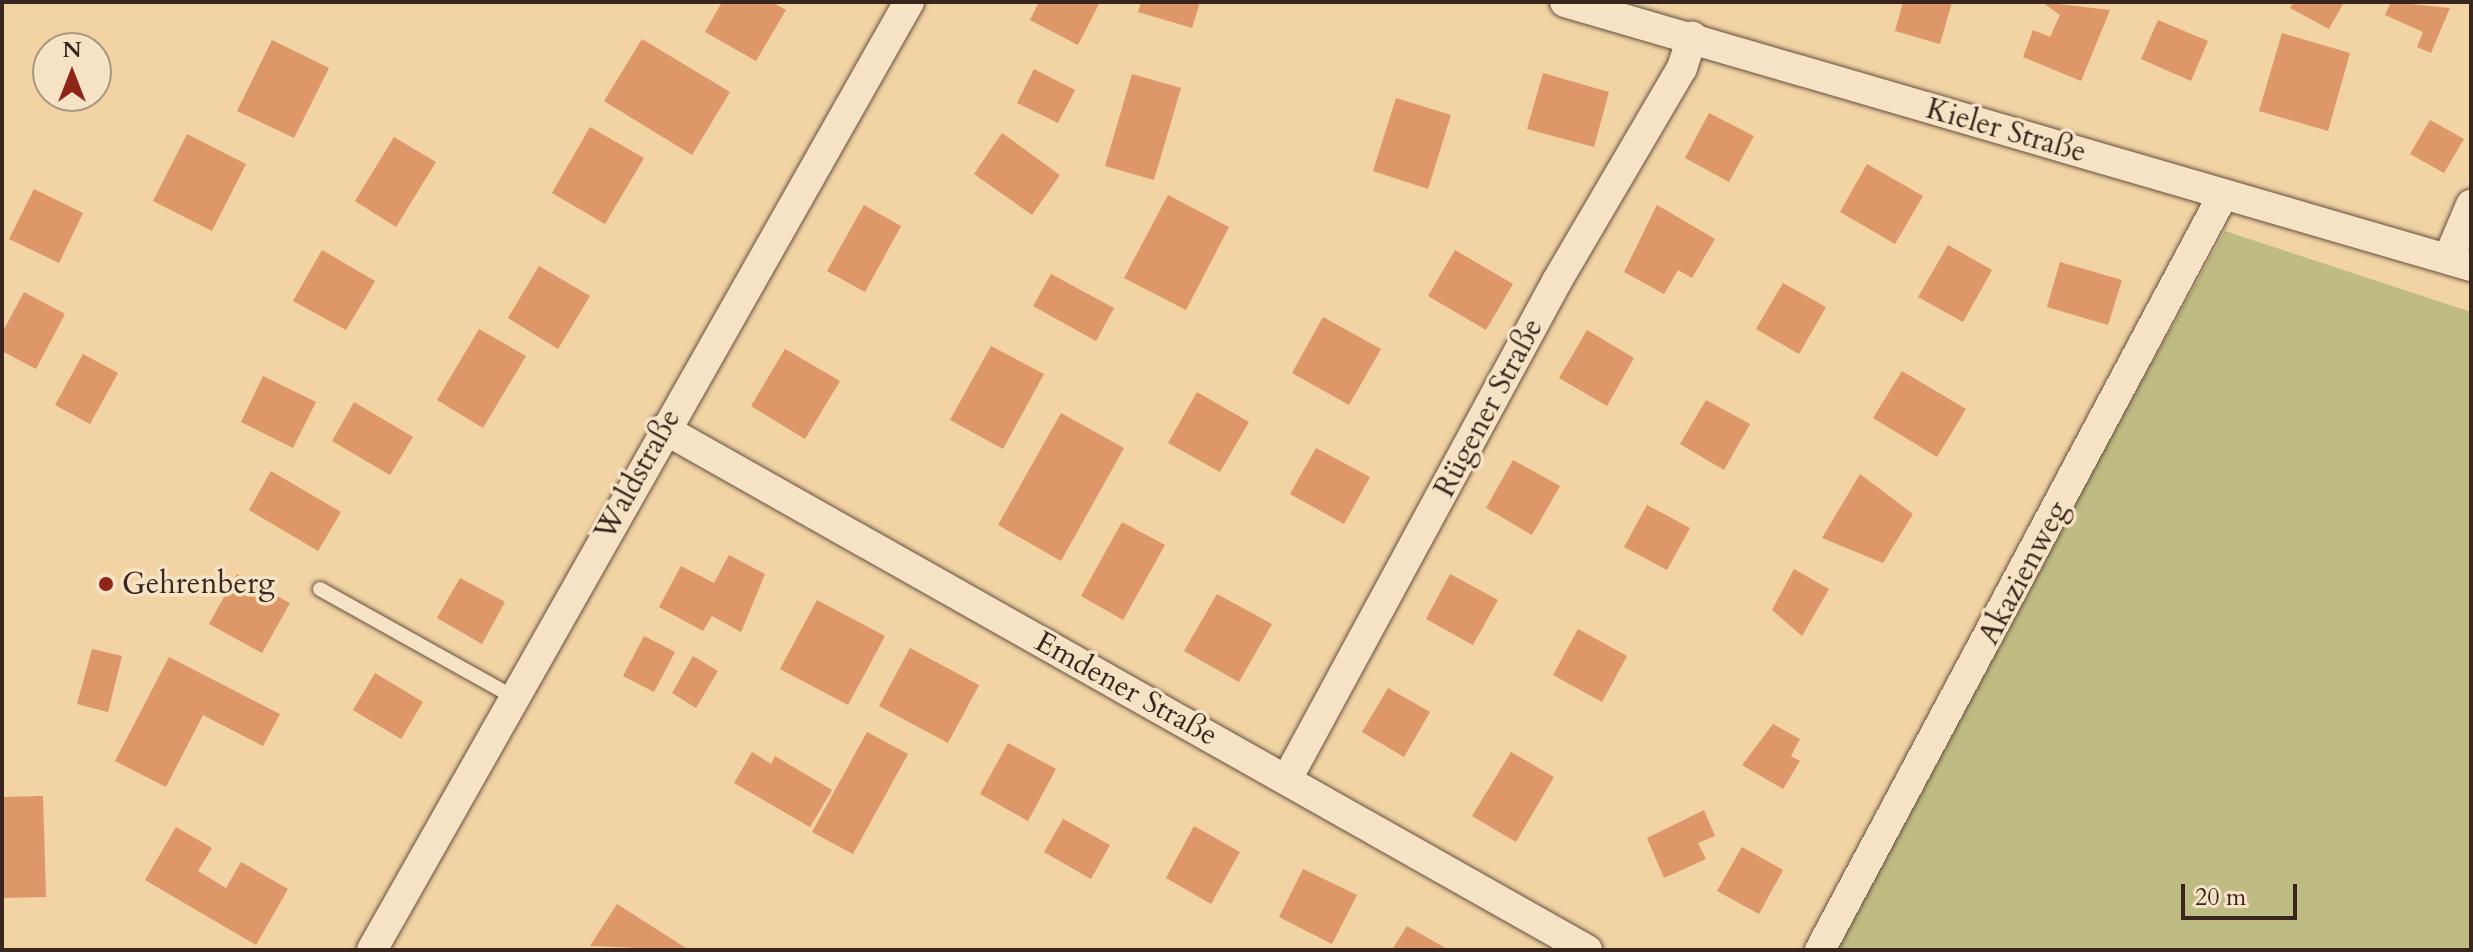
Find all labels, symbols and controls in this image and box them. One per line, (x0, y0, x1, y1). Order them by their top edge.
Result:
north arrow (32, 32, 112, 112)
text: N (62, 35, 82, 65)
street label: Kieler Straße (1922, 91, 2090, 171)
street label: Rügener Straße (1427, 312, 1551, 504)
street label: Waldstraße (587, 403, 689, 547)
street label: Akazienweg (1971, 495, 2077, 651)
place label: Gehrenberg (122, 566, 275, 602)
marker: Gehrenberg (97, 575, 115, 593)
street label: Emdener Straße (1028, 624, 1224, 754)
scale bar (2185, 868, 2301, 918)
text: 20 m (2195, 881, 2246, 914)

